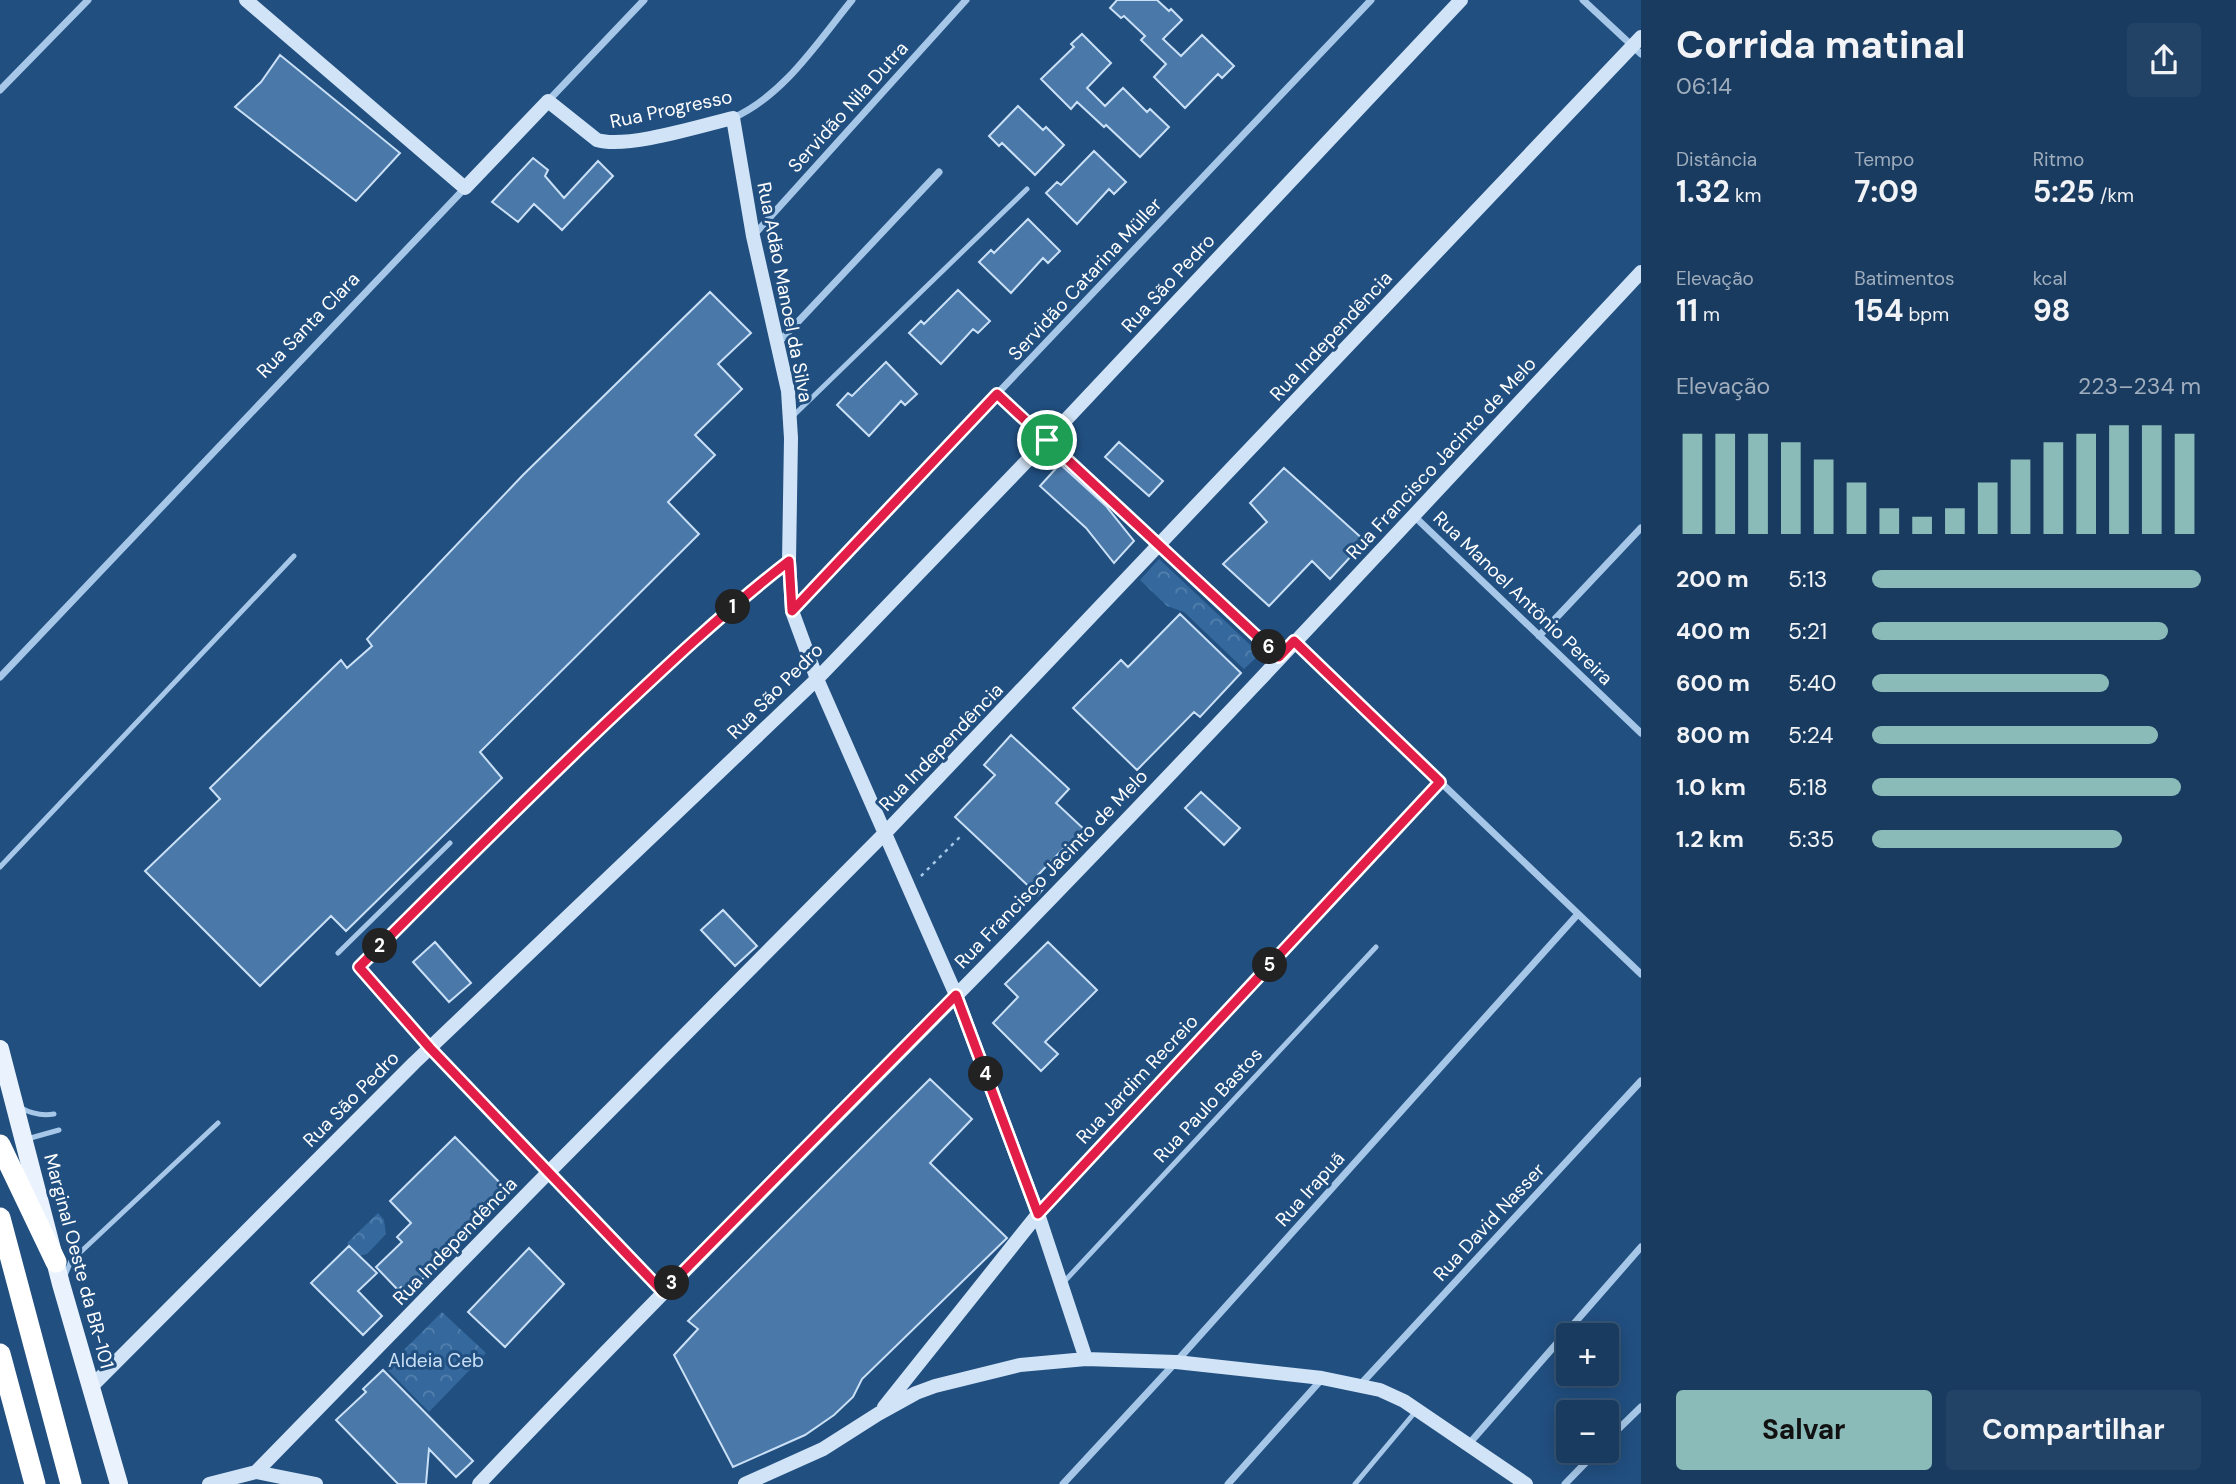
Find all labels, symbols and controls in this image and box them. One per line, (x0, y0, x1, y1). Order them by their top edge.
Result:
text: Corrida matinal (1676, 20, 1965, 70)
button: share (2127, 23, 2201, 97)
street label: Servidão Nila Dutra (782, 36, 914, 178)
text: 06:14 (1676, 71, 1732, 101)
street label: Rua Progresso (607, 84, 735, 134)
text: Distância (1676, 147, 1757, 172)
text: Tempo (1854, 147, 1914, 172)
text: Ritmo (2033, 147, 2084, 172)
text: 1.32 (1676, 172, 1730, 211)
text: 7:09 (1854, 172, 1918, 211)
text: 5:25 (2033, 172, 2095, 211)
street label: Rua Adão Manoel da Silva (751, 180, 819, 404)
text: km (1730, 183, 1761, 208)
text: /km (2095, 183, 2134, 208)
street label: Servidão Catarina Müller (1003, 192, 1167, 366)
street label: Rua São Pedro (1116, 228, 1220, 338)
street label: Rua Independência (1264, 266, 1398, 406)
text: Elevação (1676, 266, 1754, 291)
text: Batimentos (1854, 266, 1954, 291)
text: kcal (2033, 266, 2067, 291)
street label: Rua Santa Clara (251, 267, 365, 383)
text: 11 (1676, 291, 1698, 330)
text: 154 (1854, 291, 1903, 330)
text: 98 (2033, 291, 2071, 330)
text: m (1698, 302, 1720, 327)
text: bpm (1903, 302, 1949, 327)
street label: Rua Francisco Jacinto de Melo (1341, 352, 1541, 564)
text: Elevação (1676, 371, 1770, 401)
text: 223–234 m (2078, 371, 2201, 401)
pin (1017, 410, 1077, 470)
icon: arrive (1028, 421, 1066, 459)
street label: Rua Manoel Antônio Pereira (1428, 505, 1618, 691)
text: 200 m (1676, 564, 1749, 594)
text: 5:13 (1788, 564, 1827, 594)
pin: 1 (716, 590, 750, 624)
text: 1 (729, 594, 736, 619)
text: 400 m (1676, 616, 1750, 646)
text: 5:21 (1788, 616, 1827, 646)
pin: 6 (1252, 630, 1286, 664)
text: 6 (1262, 634, 1275, 659)
street label: Rua São Pedro (721, 637, 829, 745)
text: 600 m (1676, 668, 1750, 698)
text: 5:40 (1788, 668, 1836, 698)
street label: Rua Independência (873, 678, 1009, 816)
text: 800 m (1676, 720, 1750, 750)
text: 5:24 (1788, 720, 1834, 750)
street label: Rua Francisco Jacinto de Melo (949, 764, 1153, 974)
text: 1.0 km (1676, 772, 1746, 802)
text: 5:18 (1788, 772, 1828, 802)
text: 1.2 km (1676, 824, 1744, 854)
text: 5:35 (1788, 824, 1834, 854)
pin: 2 (362, 928, 398, 964)
text: 2 (374, 933, 385, 958)
pin: 5 (1252, 948, 1288, 982)
text: 5 (1264, 952, 1275, 977)
street label: Rua Jardim Recreio (1070, 1009, 1204, 1149)
street label: Rua Paulo Bastos (1148, 1042, 1268, 1168)
street label: Rua São Pedro (297, 1045, 405, 1153)
pin: 4 (968, 1056, 1004, 1092)
text: 4 (979, 1061, 992, 1086)
street label: Rua Irapuã (1270, 1146, 1350, 1232)
street label: Marginal Oeste da BR-101 (38, 1151, 120, 1371)
street label: Rua David Nasser (1428, 1158, 1550, 1286)
street label: Rua Independência (387, 1172, 523, 1310)
pin: 3 (654, 1266, 690, 1300)
text: 3 (666, 1270, 677, 1295)
map controls (1556, 1323, 1619, 1463)
button: + (1556, 1323, 1619, 1386)
park label: Aldeia Ceb (388, 1348, 484, 1373)
button: Salvar (1676, 1390, 1932, 1470)
button: Compartilhar (1946, 1390, 2201, 1470)
button: − (1556, 1400, 1619, 1463)

